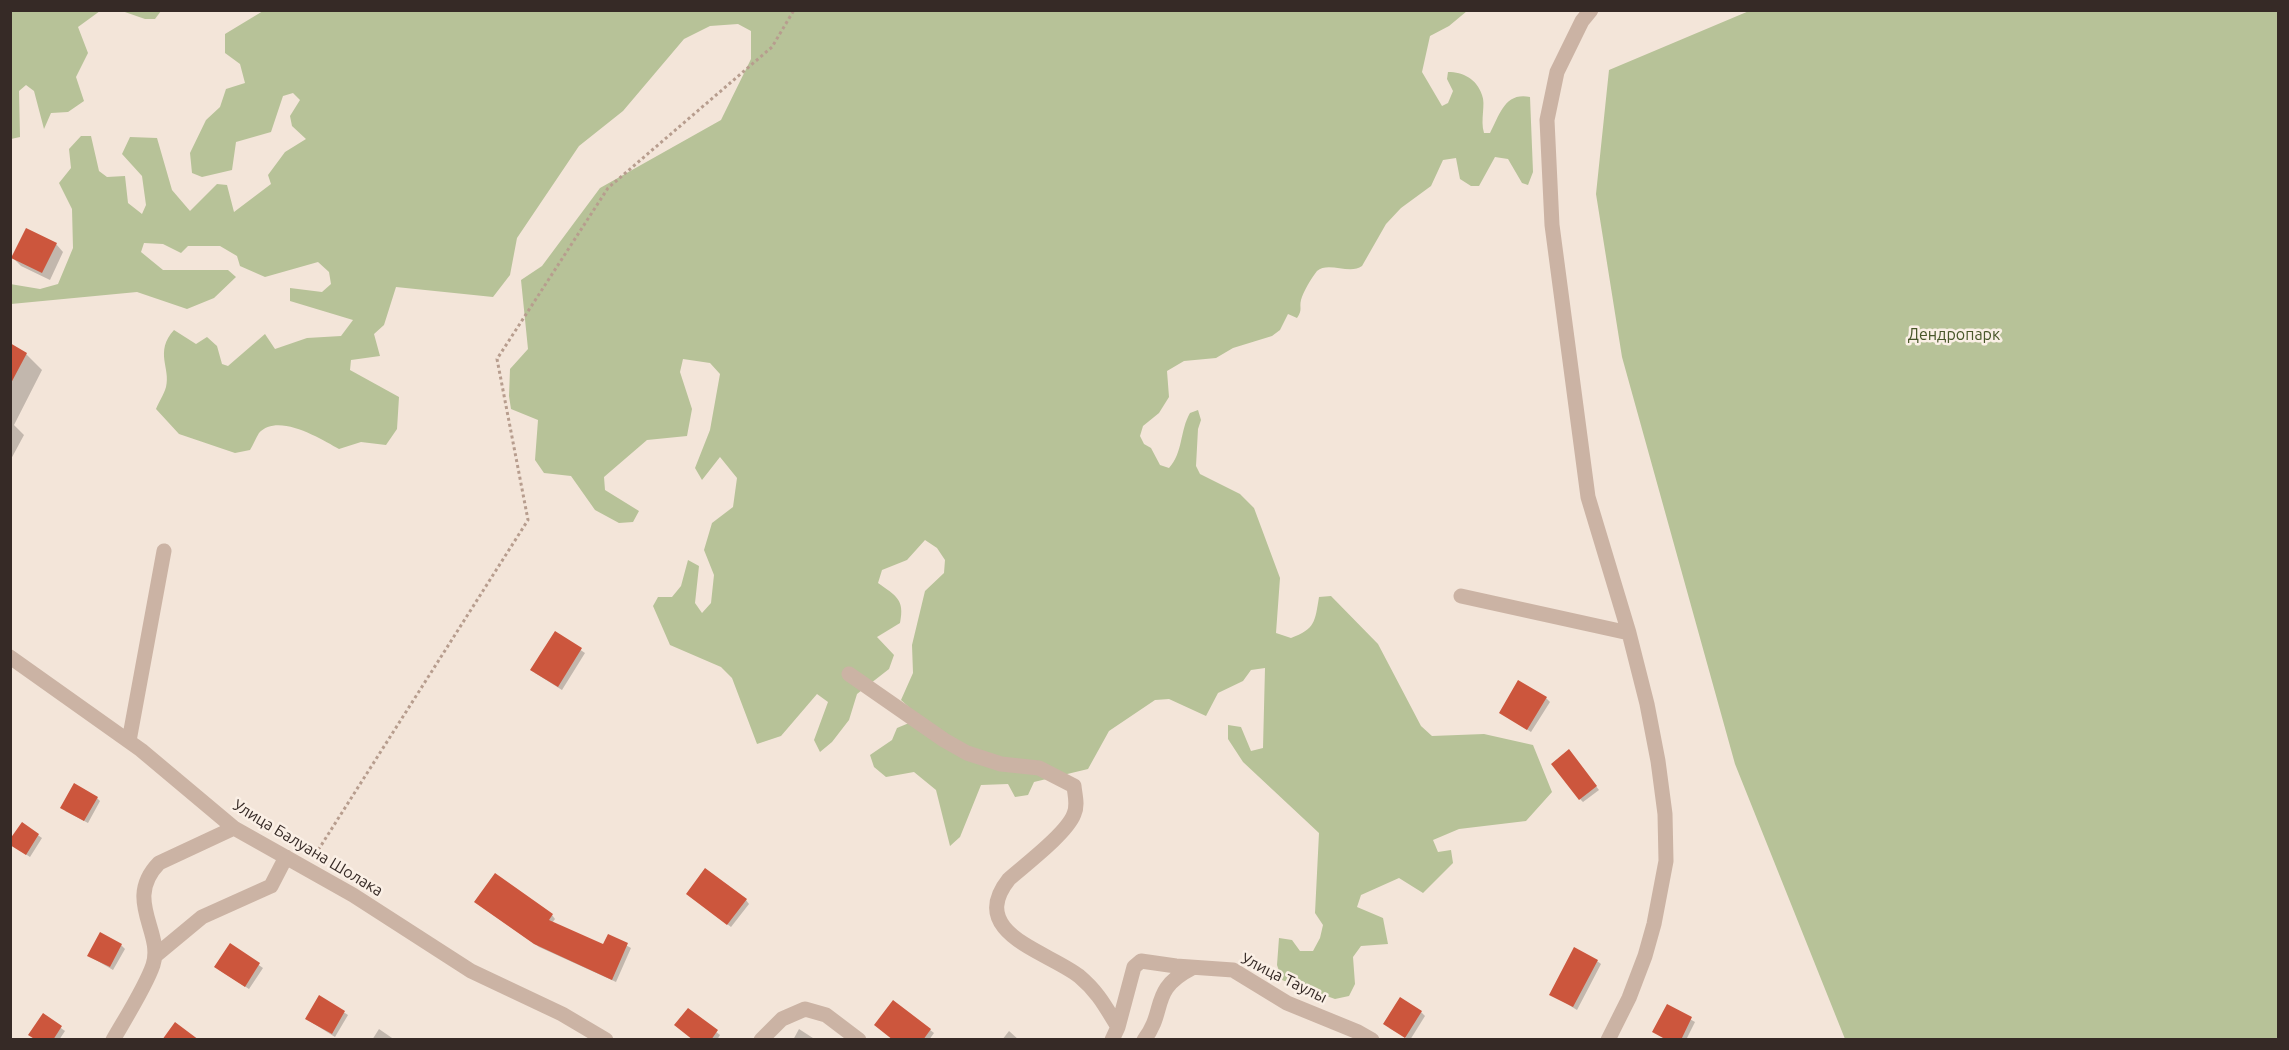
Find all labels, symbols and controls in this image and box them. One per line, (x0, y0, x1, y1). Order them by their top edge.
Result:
park label: Дендропарк (1908, 325, 2000, 345)
street label: Улица Балуана Шолака (229, 796, 387, 900)
street label: Улица Таулы (1238, 949, 1330, 1007)

